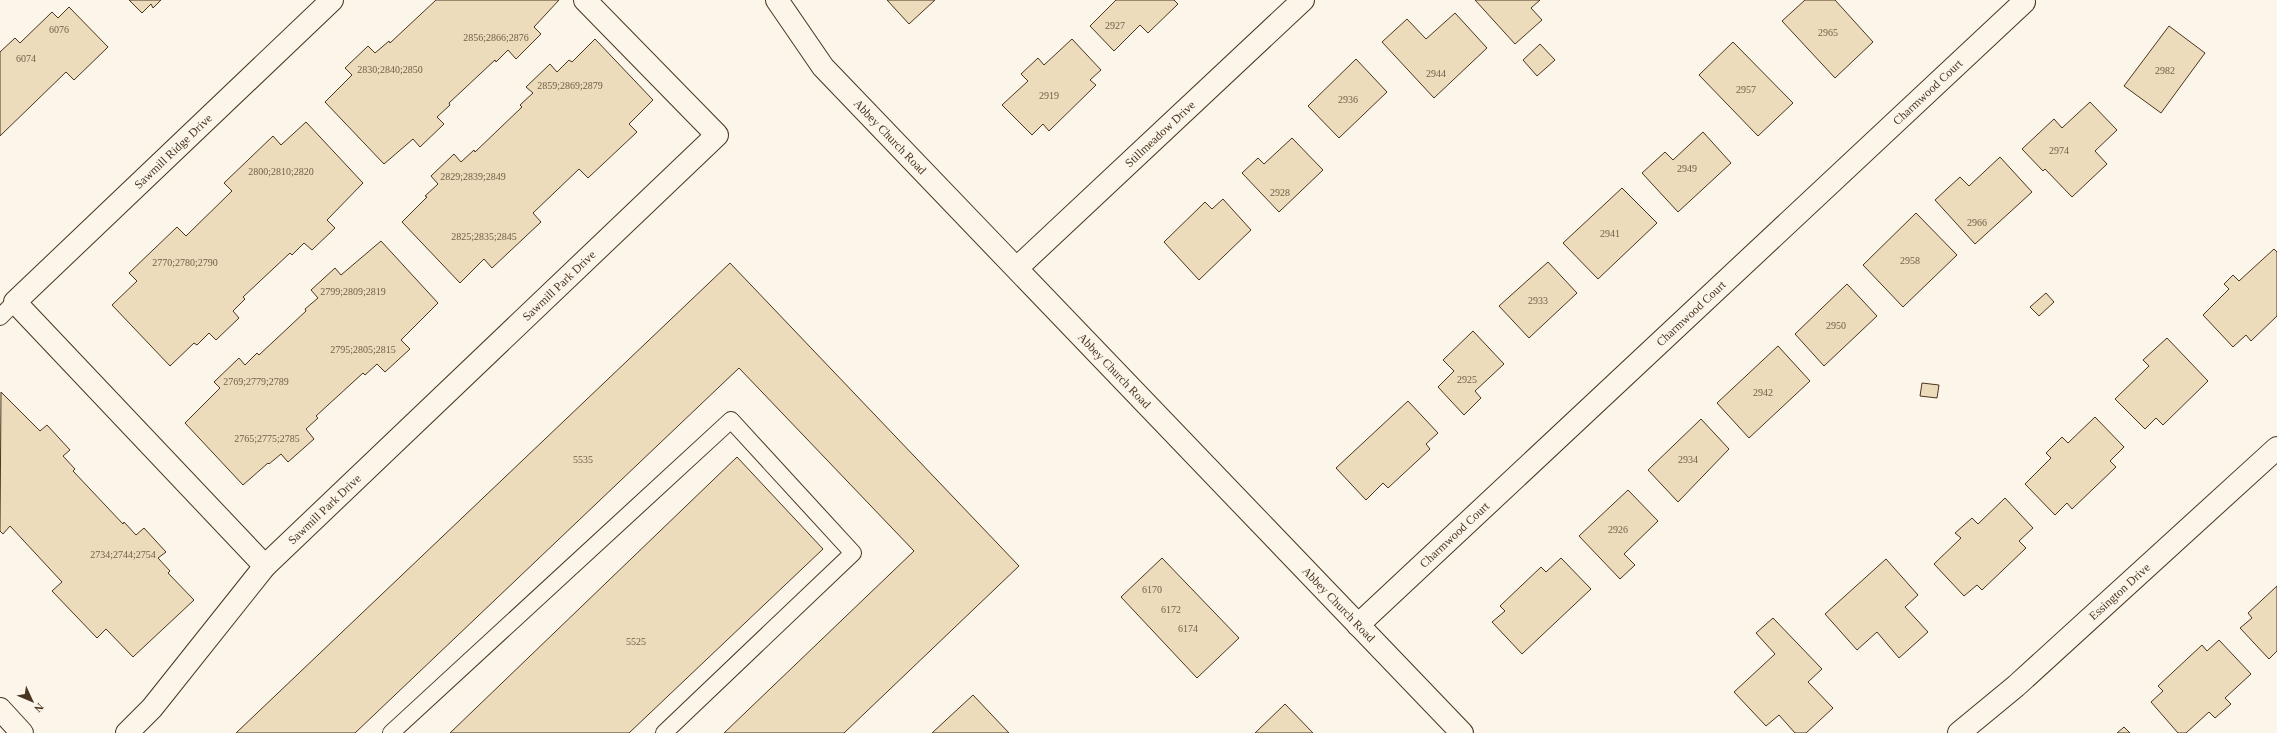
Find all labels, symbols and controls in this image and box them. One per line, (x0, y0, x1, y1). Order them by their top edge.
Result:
house number: 2927 (1105, 20, 1125, 31)
house number: 6076 (49, 24, 69, 35)
house number: 2965 (1818, 27, 1838, 38)
house number: 2856;2866;2876 (463, 32, 529, 43)
house number: 6074 (16, 53, 36, 64)
street label: Charmwood Court (1890, 56, 1966, 128)
house number: 2830;2840;2850 (357, 64, 423, 75)
house number: 2982 (2155, 65, 2175, 76)
house number: 2944 (1426, 68, 1446, 79)
house number: 2859;2869;2879 (537, 80, 603, 91)
house number: 2957 (1736, 84, 1756, 95)
house number: 2919 (1039, 90, 1059, 101)
house number: 2936 (1338, 94, 1358, 105)
street label: Abbey Church Road (851, 96, 929, 177)
street label: Stillmeadow Drive (1122, 98, 1198, 170)
street label: Sawmill Ridge Drive (131, 111, 215, 192)
house number: 2974 (2049, 145, 2069, 156)
house number: 2949 (1677, 163, 1697, 174)
house number: 2800;2810;2820 (248, 166, 314, 177)
house number: 2829;2839;2849 (440, 171, 506, 182)
house number: 2928 (1270, 187, 1290, 198)
house number: 2966 (1967, 217, 1987, 228)
house number: 2941 (1600, 228, 1620, 239)
house number: 2825;2835;2845 (451, 231, 517, 242)
street label: Sawmill Park Drive (520, 248, 598, 324)
house number: 2958 (1900, 255, 1920, 266)
house number: 2770;2780;2790 (152, 257, 218, 268)
street label: Charmwood Court (1653, 277, 1729, 349)
house number: 2799;2809;2819 (320, 286, 386, 297)
house number: 2933 (1528, 295, 1548, 306)
house number: 2950 (1826, 320, 1846, 331)
street label: Abbey Church Road (1075, 330, 1153, 411)
house number: 2795;2805;2815 (330, 344, 396, 355)
house number: 2925 (1457, 374, 1477, 385)
house number: 2769;2779;2789 (223, 376, 289, 387)
house number: 2942 (1753, 387, 1773, 398)
house number: 2765;2775;2785 (234, 433, 300, 444)
house number: 5535 (573, 454, 593, 465)
house number: 2934 (1678, 454, 1698, 465)
street label: Sawmill Park Drive (285, 471, 364, 547)
street label: Charmwood Court (1417, 499, 1492, 571)
house number: 2926 (1608, 524, 1628, 535)
house number: 2734;2744;2754 (90, 549, 156, 560)
street label: Essington Drive (2086, 560, 2153, 623)
street label: Abbey Church Road (1299, 564, 1378, 645)
house number: 6170 (1142, 584, 1162, 595)
house number: 6172 (1161, 604, 1181, 615)
house number: 6174 (1178, 623, 1198, 634)
house number: 5525 (626, 636, 646, 647)
north arrow (12, 681, 52, 721)
text: N (32, 701, 46, 715)

